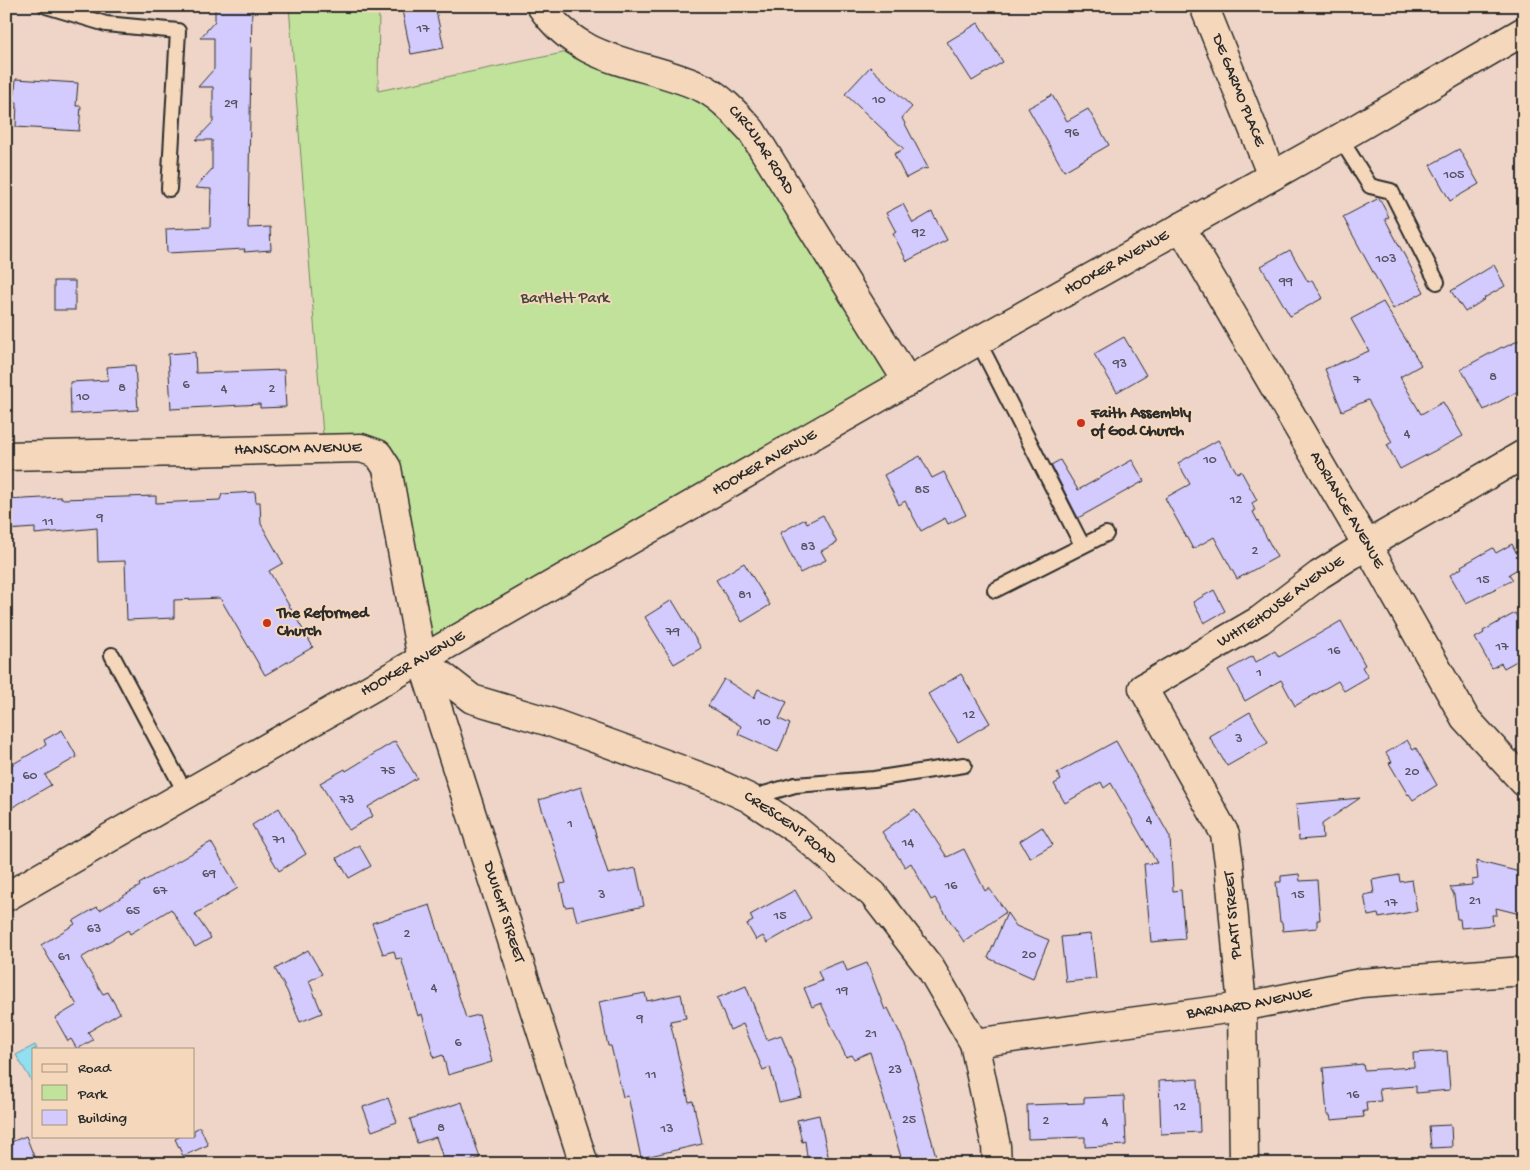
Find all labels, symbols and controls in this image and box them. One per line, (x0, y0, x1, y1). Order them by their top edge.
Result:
house number: 17 (416, 21, 430, 38)
street label: DE GARMO PLACE (1206, 31, 1269, 150)
house number: 10 (871, 92, 886, 109)
house number: 29 (224, 96, 238, 113)
street label: CIRCULAR ROAD (724, 102, 799, 199)
house number: 96 (1064, 125, 1080, 142)
house number: 105 (1443, 167, 1464, 184)
house number: 92 (911, 225, 926, 242)
street label: HOOKER AVENUE (1061, 226, 1174, 300)
house number: 103 (1375, 251, 1396, 268)
house number: 99 (1278, 274, 1293, 291)
park label: Bartlett Park (520, 290, 611, 309)
house number: 93 (1112, 356, 1127, 373)
house number: 8 (1489, 369, 1497, 386)
house number: 7 (1352, 372, 1361, 389)
house number: 6 (182, 377, 190, 394)
house number: 8 (118, 380, 126, 397)
house number: 4 (221, 381, 228, 398)
house number: 2 (269, 381, 276, 398)
house number: 10 (75, 389, 90, 406)
place label: Faith Assembly of God Church (1090, 405, 1191, 442)
marker: Faith Assembly of God Church (1075, 417, 1087, 429)
street label: HOOKER AVENUE (709, 425, 821, 500)
house number: 4 (1404, 426, 1411, 443)
street label: HANSCOM AVENUE (234, 438, 363, 460)
street label: ADRIANCE AVENUE (1305, 448, 1388, 573)
house number: 10 (1202, 452, 1217, 469)
house number: 85 (914, 482, 930, 499)
house number: 12 (1229, 492, 1242, 509)
house number: 9 (95, 510, 104, 527)
house number: 11 (41, 514, 54, 531)
house number: 83 (801, 539, 815, 556)
house number: 2 (1252, 543, 1259, 560)
street label: WHITEHOUSE AVENUE (1214, 552, 1349, 652)
house number: 15 (1475, 572, 1490, 589)
house number: 81 (738, 587, 752, 604)
place label: The Reformed Church (275, 604, 370, 642)
marker: The Reformed Church (261, 617, 273, 629)
house number: 79 (665, 624, 680, 641)
street label: HOOKER AVENUE (357, 626, 470, 702)
house number: 17 (1495, 639, 1509, 656)
house number: 16 (1327, 643, 1341, 660)
house number: 1 (1255, 665, 1262, 682)
house number: 12 (962, 707, 975, 724)
house number: 10 (756, 714, 771, 731)
house number: 3 (1234, 731, 1243, 748)
house number: 75 (380, 763, 395, 780)
house number: 20 (1405, 764, 1419, 781)
house number: 60 (22, 768, 38, 785)
street label: CRESCENT ROAD (741, 787, 841, 869)
house number: 73 (339, 792, 354, 809)
house number: 4 (1146, 812, 1153, 829)
house number: 1 (566, 816, 573, 833)
house number: 71 (272, 832, 285, 849)
house number: 14 (901, 835, 915, 852)
street label: DWIGHT STREET (478, 858, 529, 966)
house number: 69 (202, 866, 216, 883)
street label: PLATT STREET (1221, 869, 1247, 961)
house number: 16 (944, 878, 958, 895)
house number: 67 (153, 883, 168, 900)
house number: 3 (597, 887, 606, 904)
house number: 15 (1290, 887, 1305, 904)
house number: 21 (1469, 893, 1481, 910)
house number: 17 (1384, 895, 1398, 912)
house number: 65 (126, 903, 140, 920)
house number: 15 (772, 908, 787, 925)
house number: 63 (87, 921, 101, 938)
house number: 2 (404, 926, 411, 943)
house number: 20 (1022, 947, 1036, 964)
house number: 61 (58, 949, 70, 966)
house number: 4 (431, 980, 438, 997)
house number: 19 (835, 983, 848, 1000)
street label: BARNARD AVENUE (1185, 983, 1314, 1024)
house number: 9 (635, 1011, 644, 1028)
house number: 21 (865, 1026, 877, 1043)
house number: 6 (454, 1035, 462, 1052)
legend (32, 1048, 195, 1138)
text: Road (78, 1060, 112, 1078)
house number: 23 (888, 1062, 902, 1079)
house number: 11 (644, 1067, 657, 1084)
text: Park (77, 1086, 108, 1104)
house number: 16 (1346, 1087, 1360, 1104)
house number: 12 (1173, 1099, 1186, 1116)
text: Building (77, 1110, 127, 1128)
house number: 25 (902, 1112, 916, 1129)
house number: 2 (1043, 1113, 1050, 1130)
house number: 4 (1102, 1114, 1109, 1131)
house number: 8 (437, 1120, 445, 1137)
house number: 13 (660, 1121, 673, 1138)

